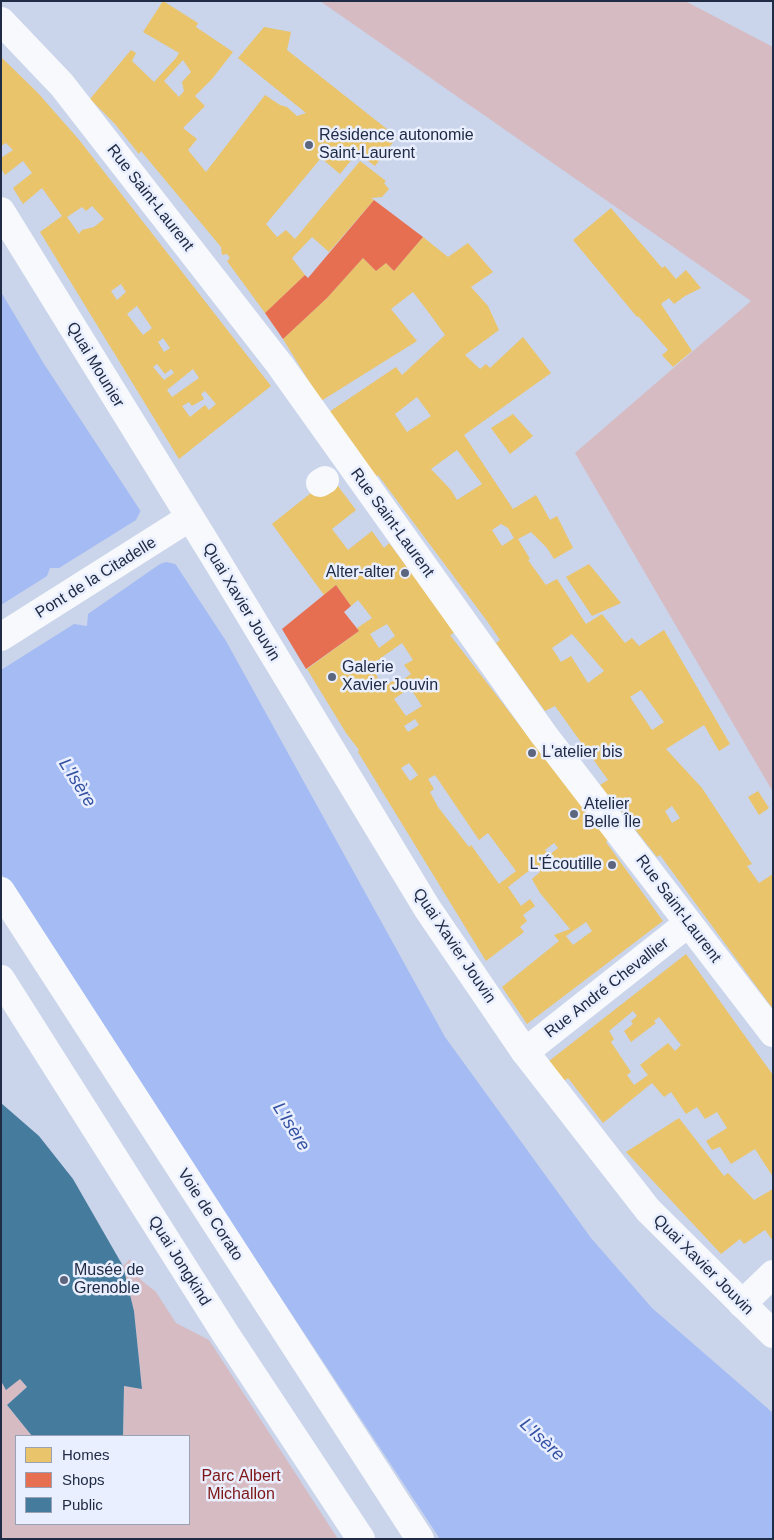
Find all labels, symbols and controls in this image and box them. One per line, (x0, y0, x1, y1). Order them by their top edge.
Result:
place label: Résidence autonomie Saint-Laurent (319, 126, 474, 164)
marker: Résidence autonomie Saint-Laurent (303, 139, 315, 151)
street label: Rue Saint-Laurent (102, 141, 198, 255)
street label: Quai Mounier (62, 319, 128, 411)
street label: Rue Saint-Laurent (346, 465, 438, 581)
street label: Pont de la Citadelle (32, 533, 160, 623)
street label: Quai Xavier Jouvin (198, 540, 284, 664)
place label: Alter-alter (326, 563, 395, 583)
marker: Alter-alter (399, 567, 411, 579)
place label: Galerie Xavier Jouvin (342, 658, 438, 696)
marker: Galerie Xavier Jouvin (326, 671, 338, 683)
place label: L'atelier bis (542, 743, 622, 763)
marker: L'atelier bis (526, 747, 538, 759)
water label: L'Isère (54, 755, 100, 811)
place label: Atelier Belle Île (584, 795, 641, 833)
marker: Atelier Belle Île (568, 808, 580, 820)
street label: Rue Saint-Laurent (631, 851, 725, 967)
place label: L'Écoutille (530, 855, 602, 875)
marker: L'Écoutille (606, 859, 618, 871)
street label: Quai Xavier Jouvin (408, 885, 500, 1007)
street label: Rue André Chevallier (541, 934, 673, 1042)
water label: L'Isère (268, 1099, 314, 1155)
street label: Voie de Corato (173, 1165, 247, 1265)
street label: Quai Xavier Jouvin (649, 1211, 757, 1319)
street label: Quai Jongkind (144, 1213, 214, 1309)
place label: Musée de Grenoble (74, 1261, 144, 1299)
marker: Musée de Grenoble (58, 1274, 70, 1286)
water label: L'Isère (515, 1414, 569, 1466)
legend (15, 1435, 190, 1525)
text: Homes (62, 1446, 110, 1463)
park label: Parc Albert Michallon (201, 1467, 281, 1505)
text: Shops (62, 1471, 105, 1488)
text: Public (62, 1496, 103, 1513)

